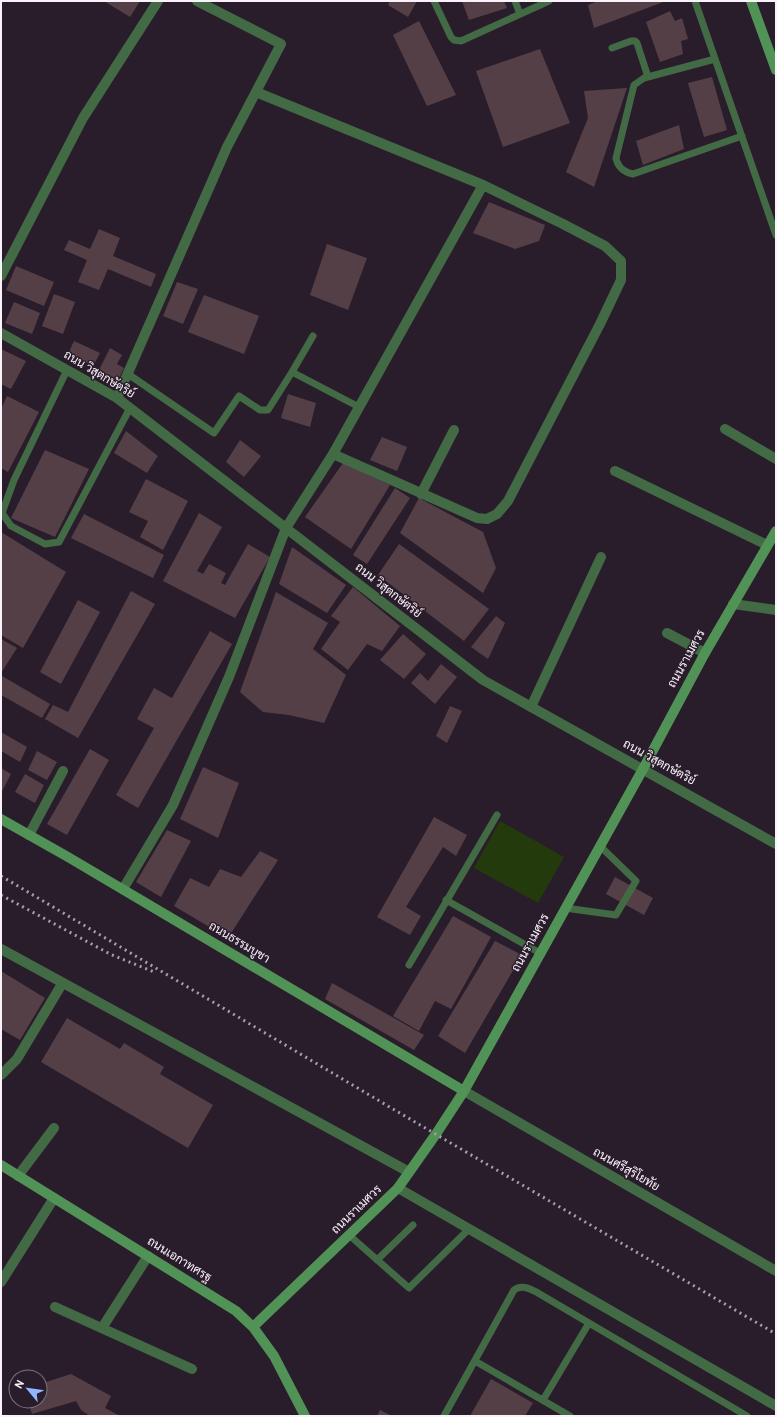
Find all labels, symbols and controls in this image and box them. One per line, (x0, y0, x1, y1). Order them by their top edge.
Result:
street label: ถนน วิสุตกษัตริย์ (60, 347, 138, 403)
street label: ถนน วิสุตกษัตริย์ (351, 559, 425, 622)
street label: ถนนราเมศวร (664, 627, 710, 691)
street label: ถนน วิสุตกษัตริย์ (620, 736, 699, 790)
street label: ถนนราเมศวร (508, 911, 554, 975)
street label: ถนนธรรมบูชา (205, 918, 273, 968)
street label: ถนนศรีสุริโยทัย (590, 1144, 663, 1195)
street label: ถนนราเมศวร (328, 1182, 386, 1238)
street label: ถนนเอกาทศรฐ (144, 1234, 214, 1286)
north arrow (8, 1369, 48, 1409)
text: N (12, 1378, 28, 1391)

